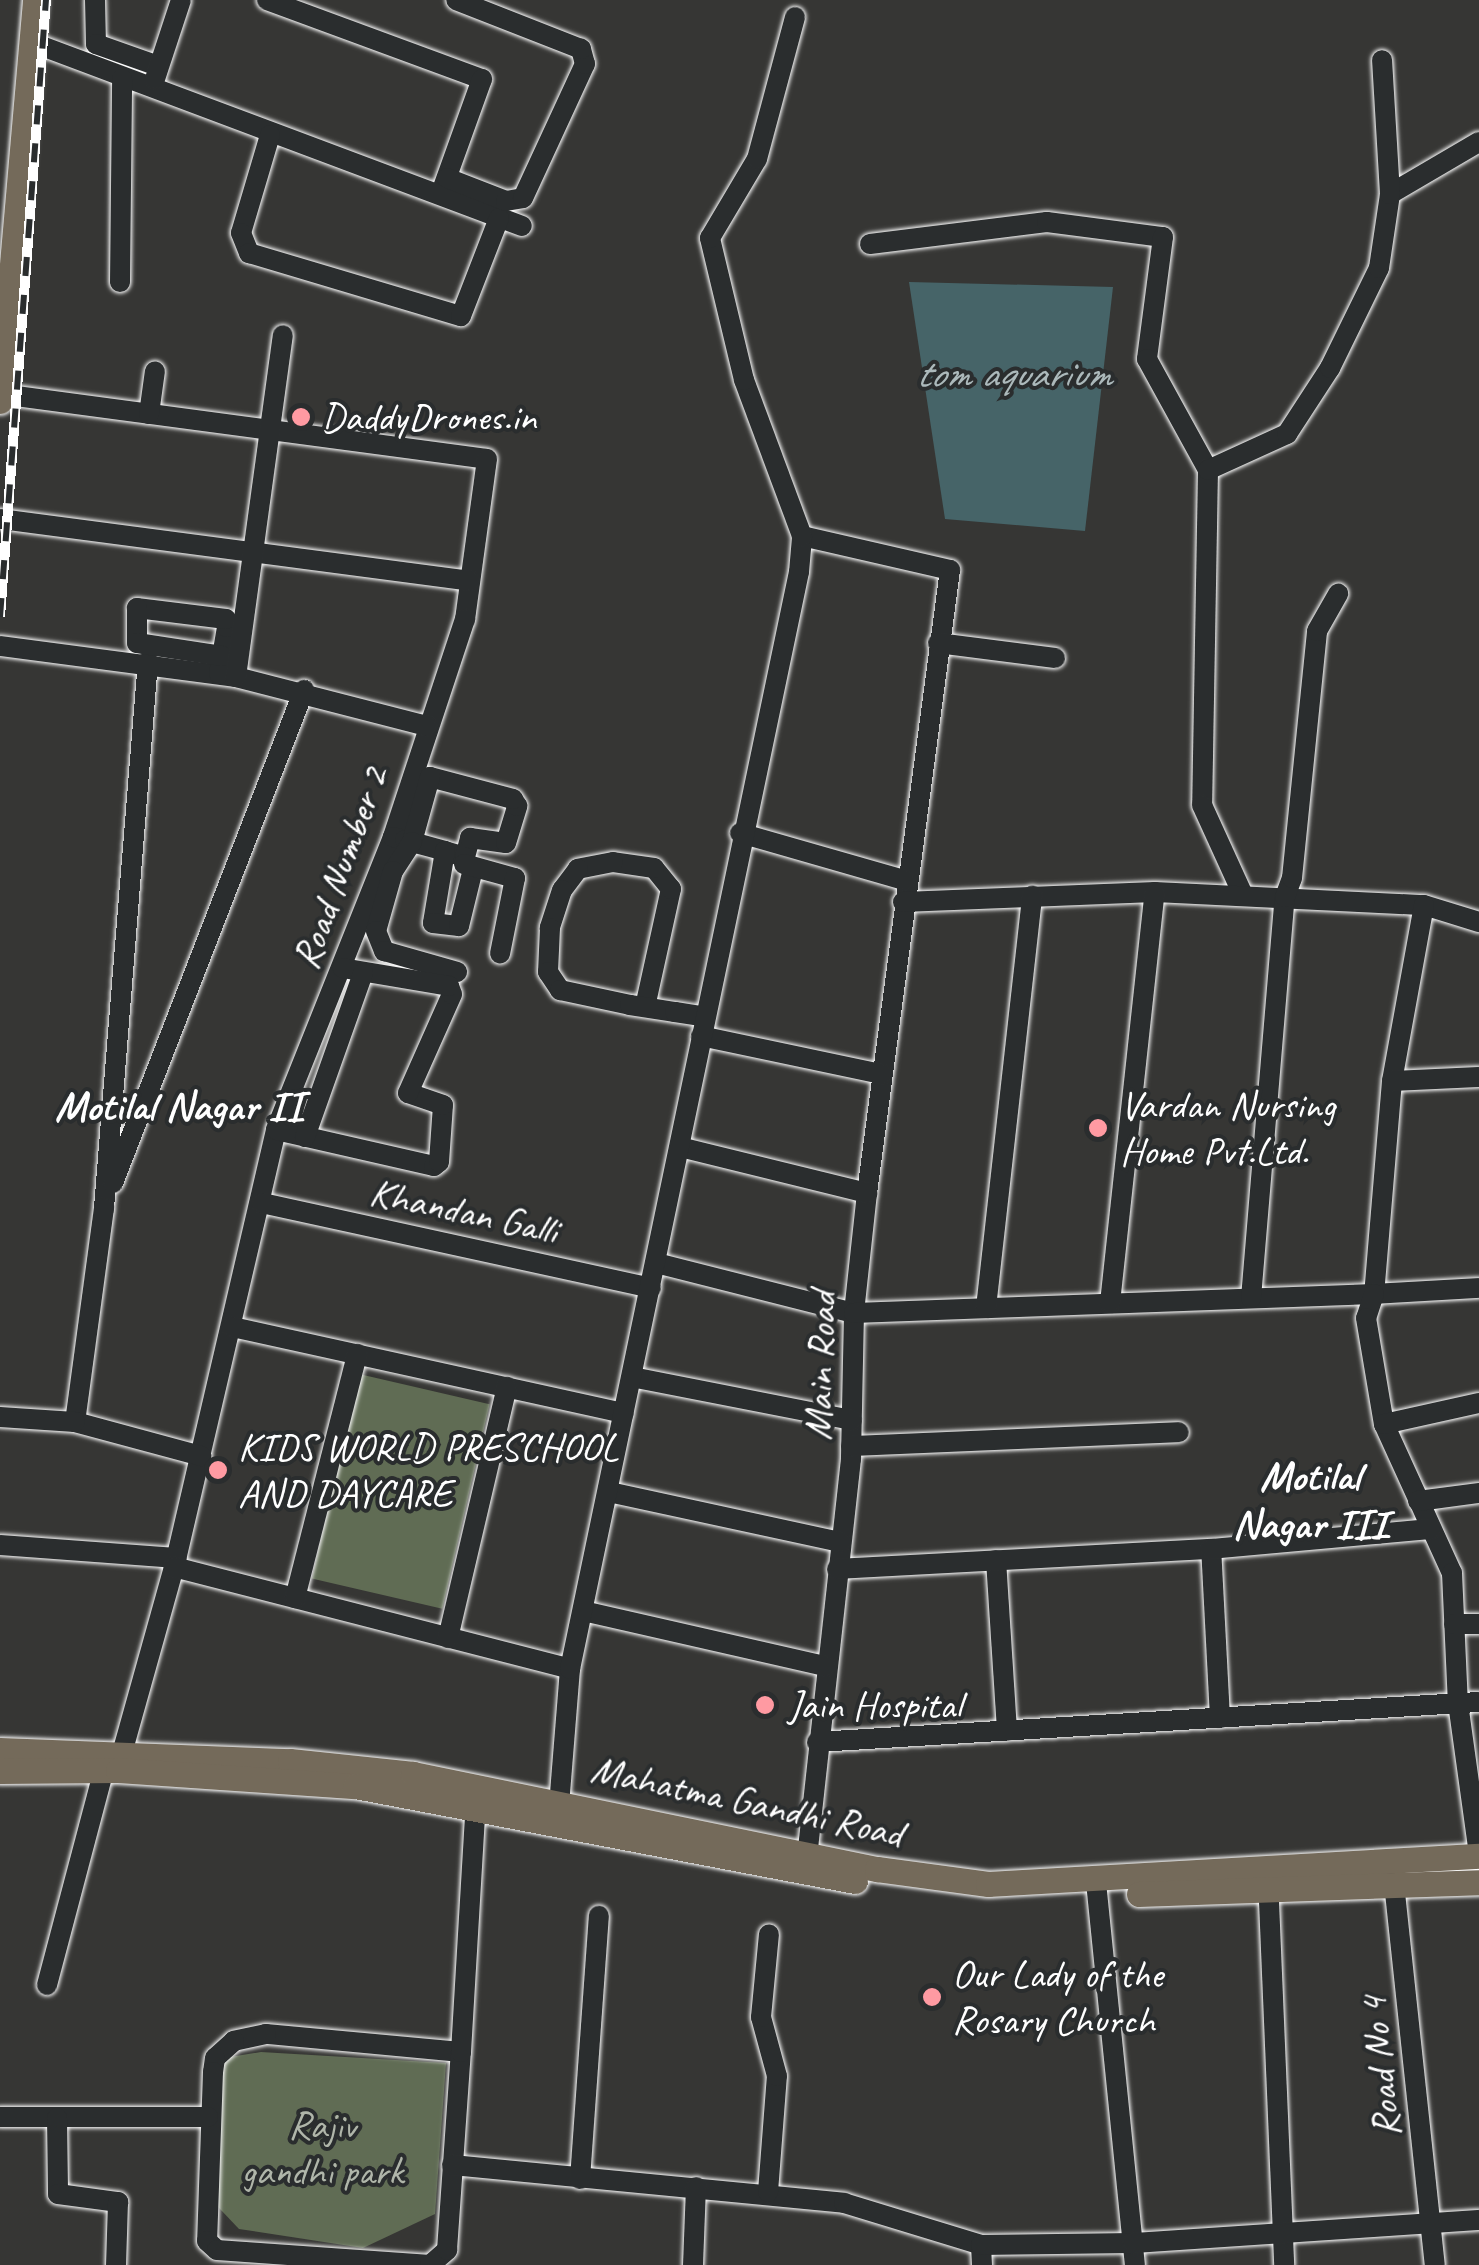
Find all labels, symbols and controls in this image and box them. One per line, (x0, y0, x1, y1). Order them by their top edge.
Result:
water label: tom aquarium (916, 349, 1110, 399)
place label: DaddyDrones.in (321, 393, 536, 441)
marker: DaddyDrones.in (290, 406, 312, 428)
street label: Road Number 2 (281, 761, 399, 975)
place label: Vardan Nursing Home Pvt.Ltd. (1120, 1081, 1335, 1175)
district label: Motilal Nagar II (55, 1082, 303, 1132)
marker: Vardan Nursing Home Pvt.Ltd. (1085, 1115, 1111, 1141)
street label: Khandan Galli (365, 1168, 563, 1254)
street label: Main Road (793, 1291, 847, 1441)
place label: KIDS WORLD PRESCHOOL AND DAYCARE (238, 1423, 619, 1517)
district label: Motilal Nagar III (1233, 1452, 1387, 1550)
marker: KIDS WORLD PRESCHOOL AND DAYCARE (207, 1459, 229, 1481)
place label: Jain Hospital (788, 1681, 962, 1729)
marker: Jain Hospital (752, 1692, 778, 1718)
street label: Mahatma Gandhi Road (588, 1745, 906, 1857)
place label: Our Lady of the Rosary Church (952, 1950, 1164, 2044)
marker: Our Lady of the Rosary Church (921, 1986, 943, 2008)
street label: Road No 4 (1349, 1994, 1411, 2140)
park label: Rajiv gandhi park (241, 2101, 403, 2195)

